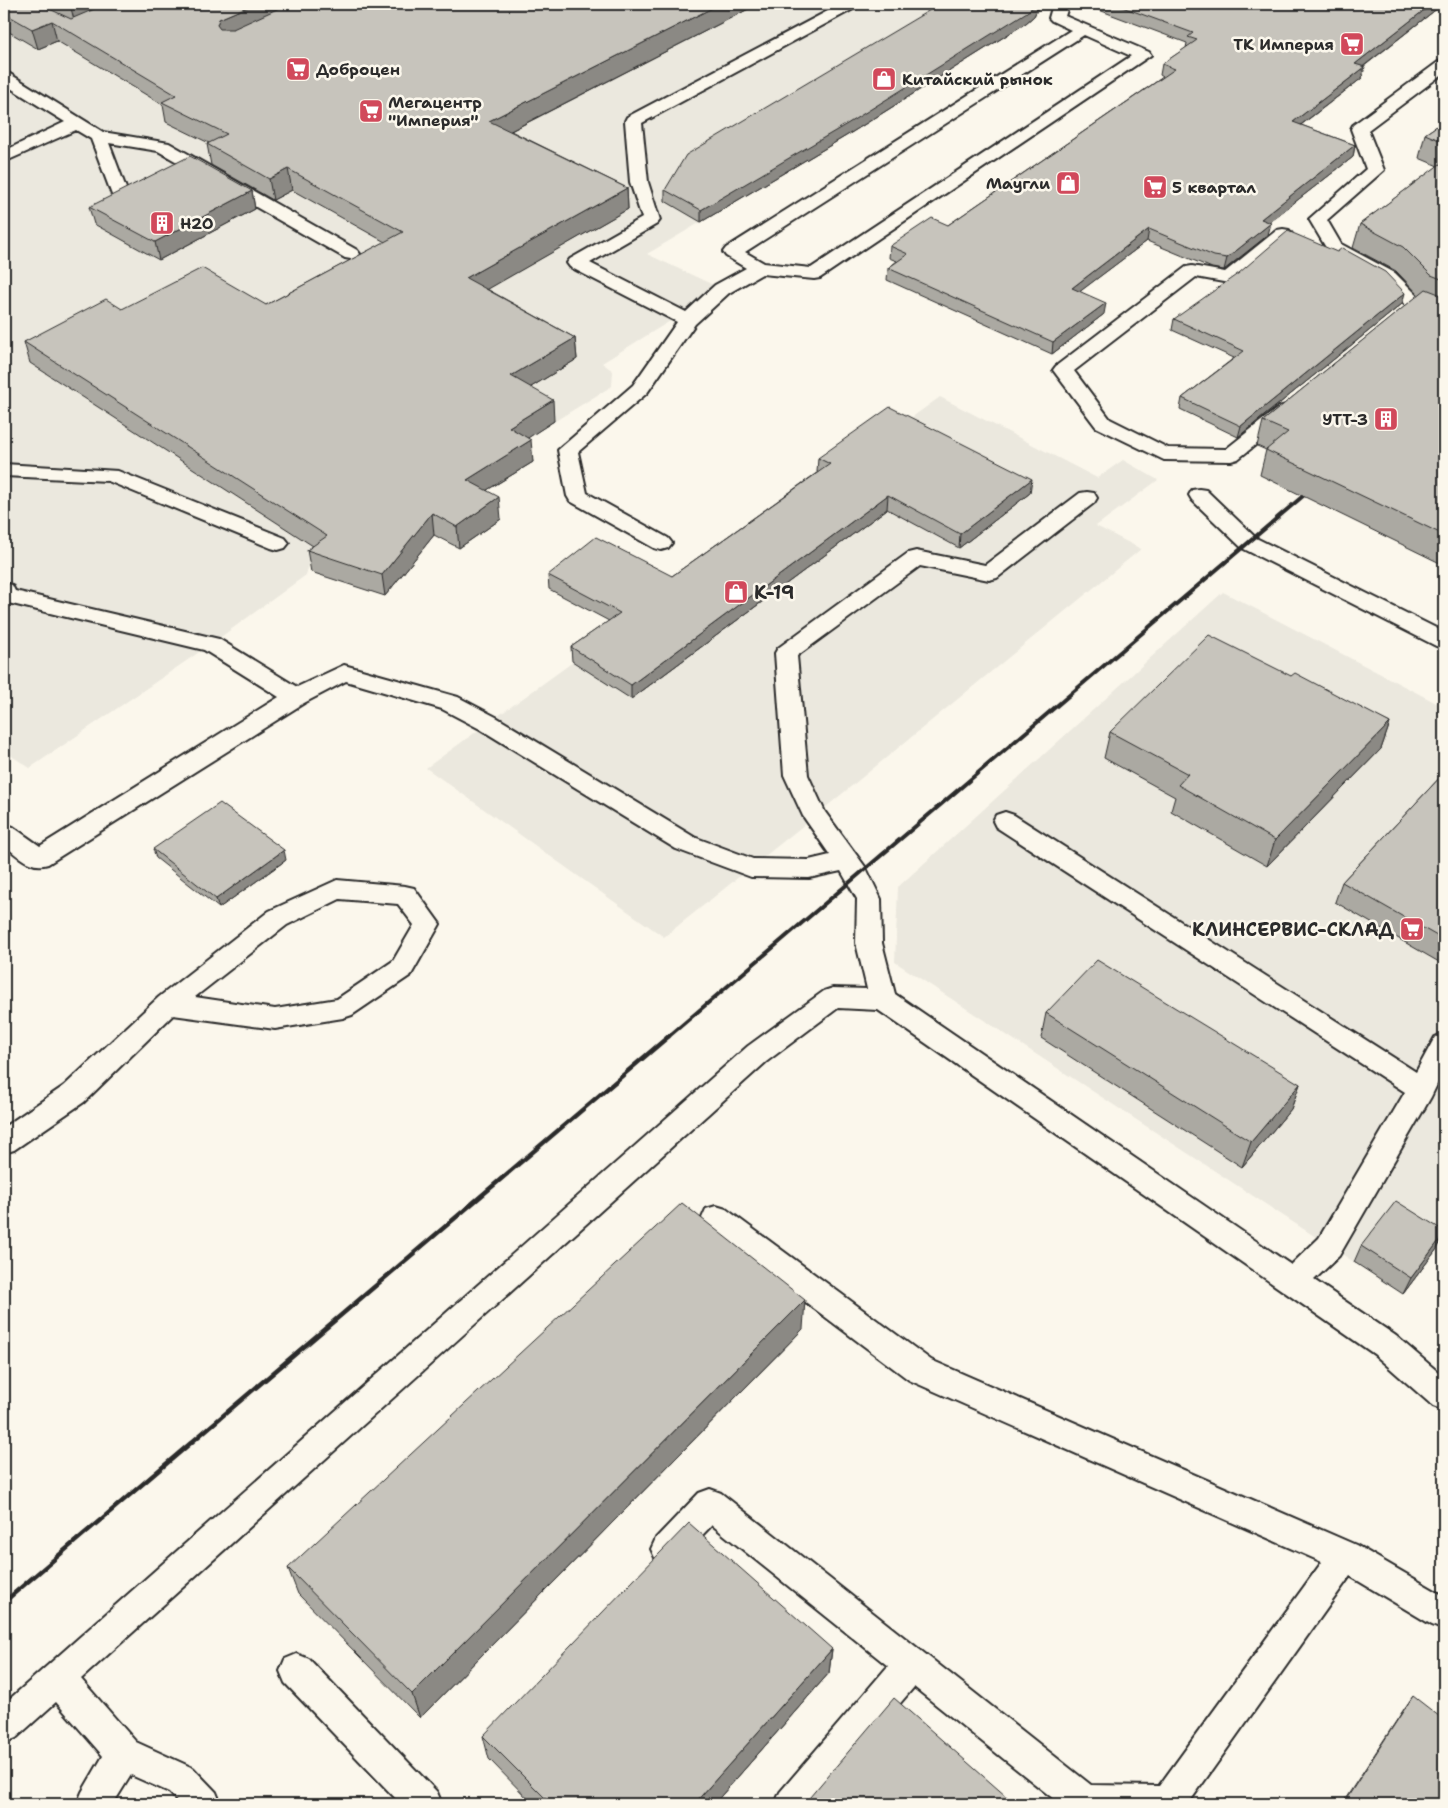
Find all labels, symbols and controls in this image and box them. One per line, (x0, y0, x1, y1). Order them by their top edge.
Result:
supermarket icon: ТК Империя (1339, 31, 1365, 57)
place label: ТК Империя (1233, 34, 1334, 55)
supermarket icon: Доброцен (285, 56, 311, 82)
place label: Доброцен (316, 59, 400, 80)
shop icon: Китайский рынок (871, 66, 897, 92)
place label: Китайский рынок (902, 69, 1053, 90)
place label: Мегацентр "Империя" (388, 92, 482, 131)
supermarket icon: Мегацентр "Империя" (358, 98, 384, 124)
shop icon: Маугли (1055, 170, 1081, 196)
place label: Маугли (986, 173, 1050, 194)
supermarket icon: 5 квартал (1142, 174, 1168, 200)
place label: 5 квартал (1172, 177, 1256, 198)
building icon: H2O (149, 210, 175, 236)
place label: H2O (180, 213, 214, 234)
building icon: УТТ-3 (1373, 406, 1399, 432)
place label: УТТ-3 (1322, 409, 1368, 430)
shop icon: К-19 (723, 579, 749, 605)
place label: К-19 (754, 580, 794, 605)
supermarket icon: КЛИНСЕРВИС-СКЛАД (1399, 916, 1425, 942)
place label: КЛИНСЕРВИС-СКЛАД (1192, 917, 1395, 942)

